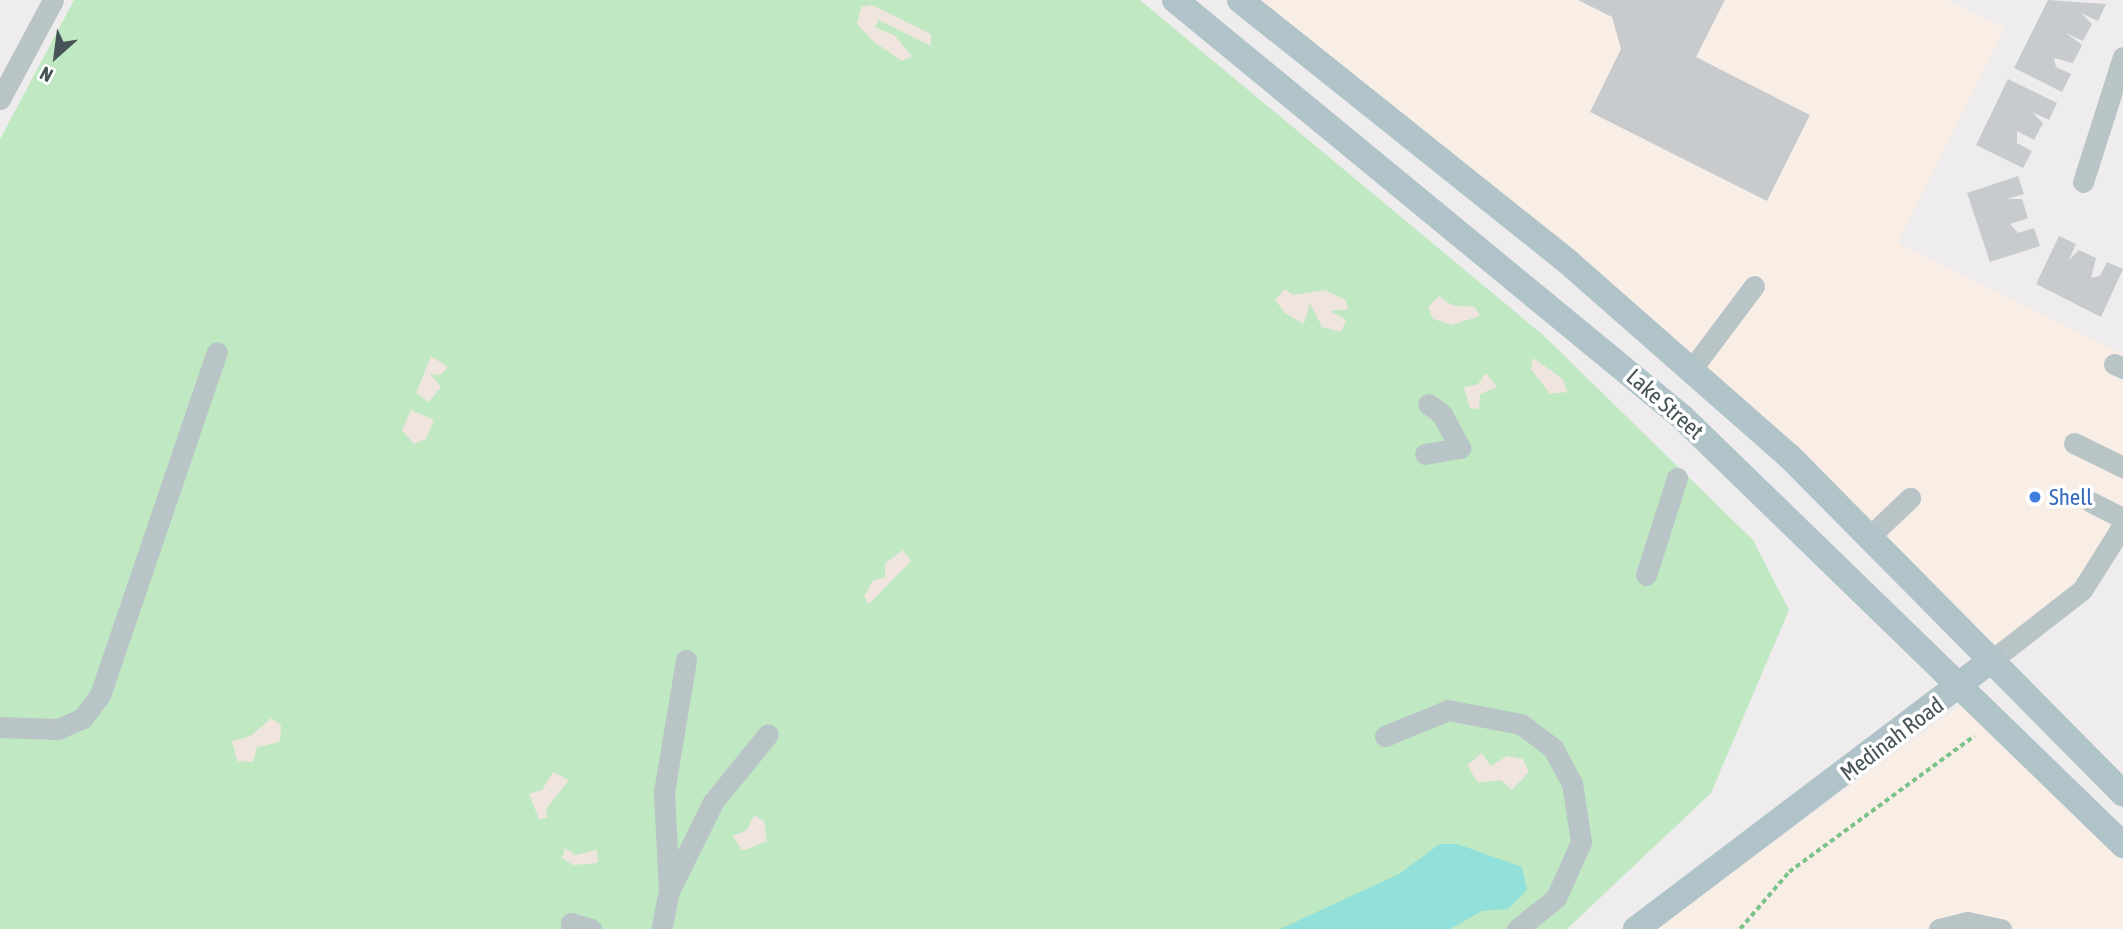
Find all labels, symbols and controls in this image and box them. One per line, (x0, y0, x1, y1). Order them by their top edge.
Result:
north arrow (21, 21, 91, 91)
text: N (36, 62, 56, 87)
street label: Lake Street (1621, 363, 1709, 445)
place label: Shell (2049, 483, 2092, 511)
marker: Shell (2027, 489, 2043, 505)
street label: Medinah Road (1835, 691, 1949, 787)

